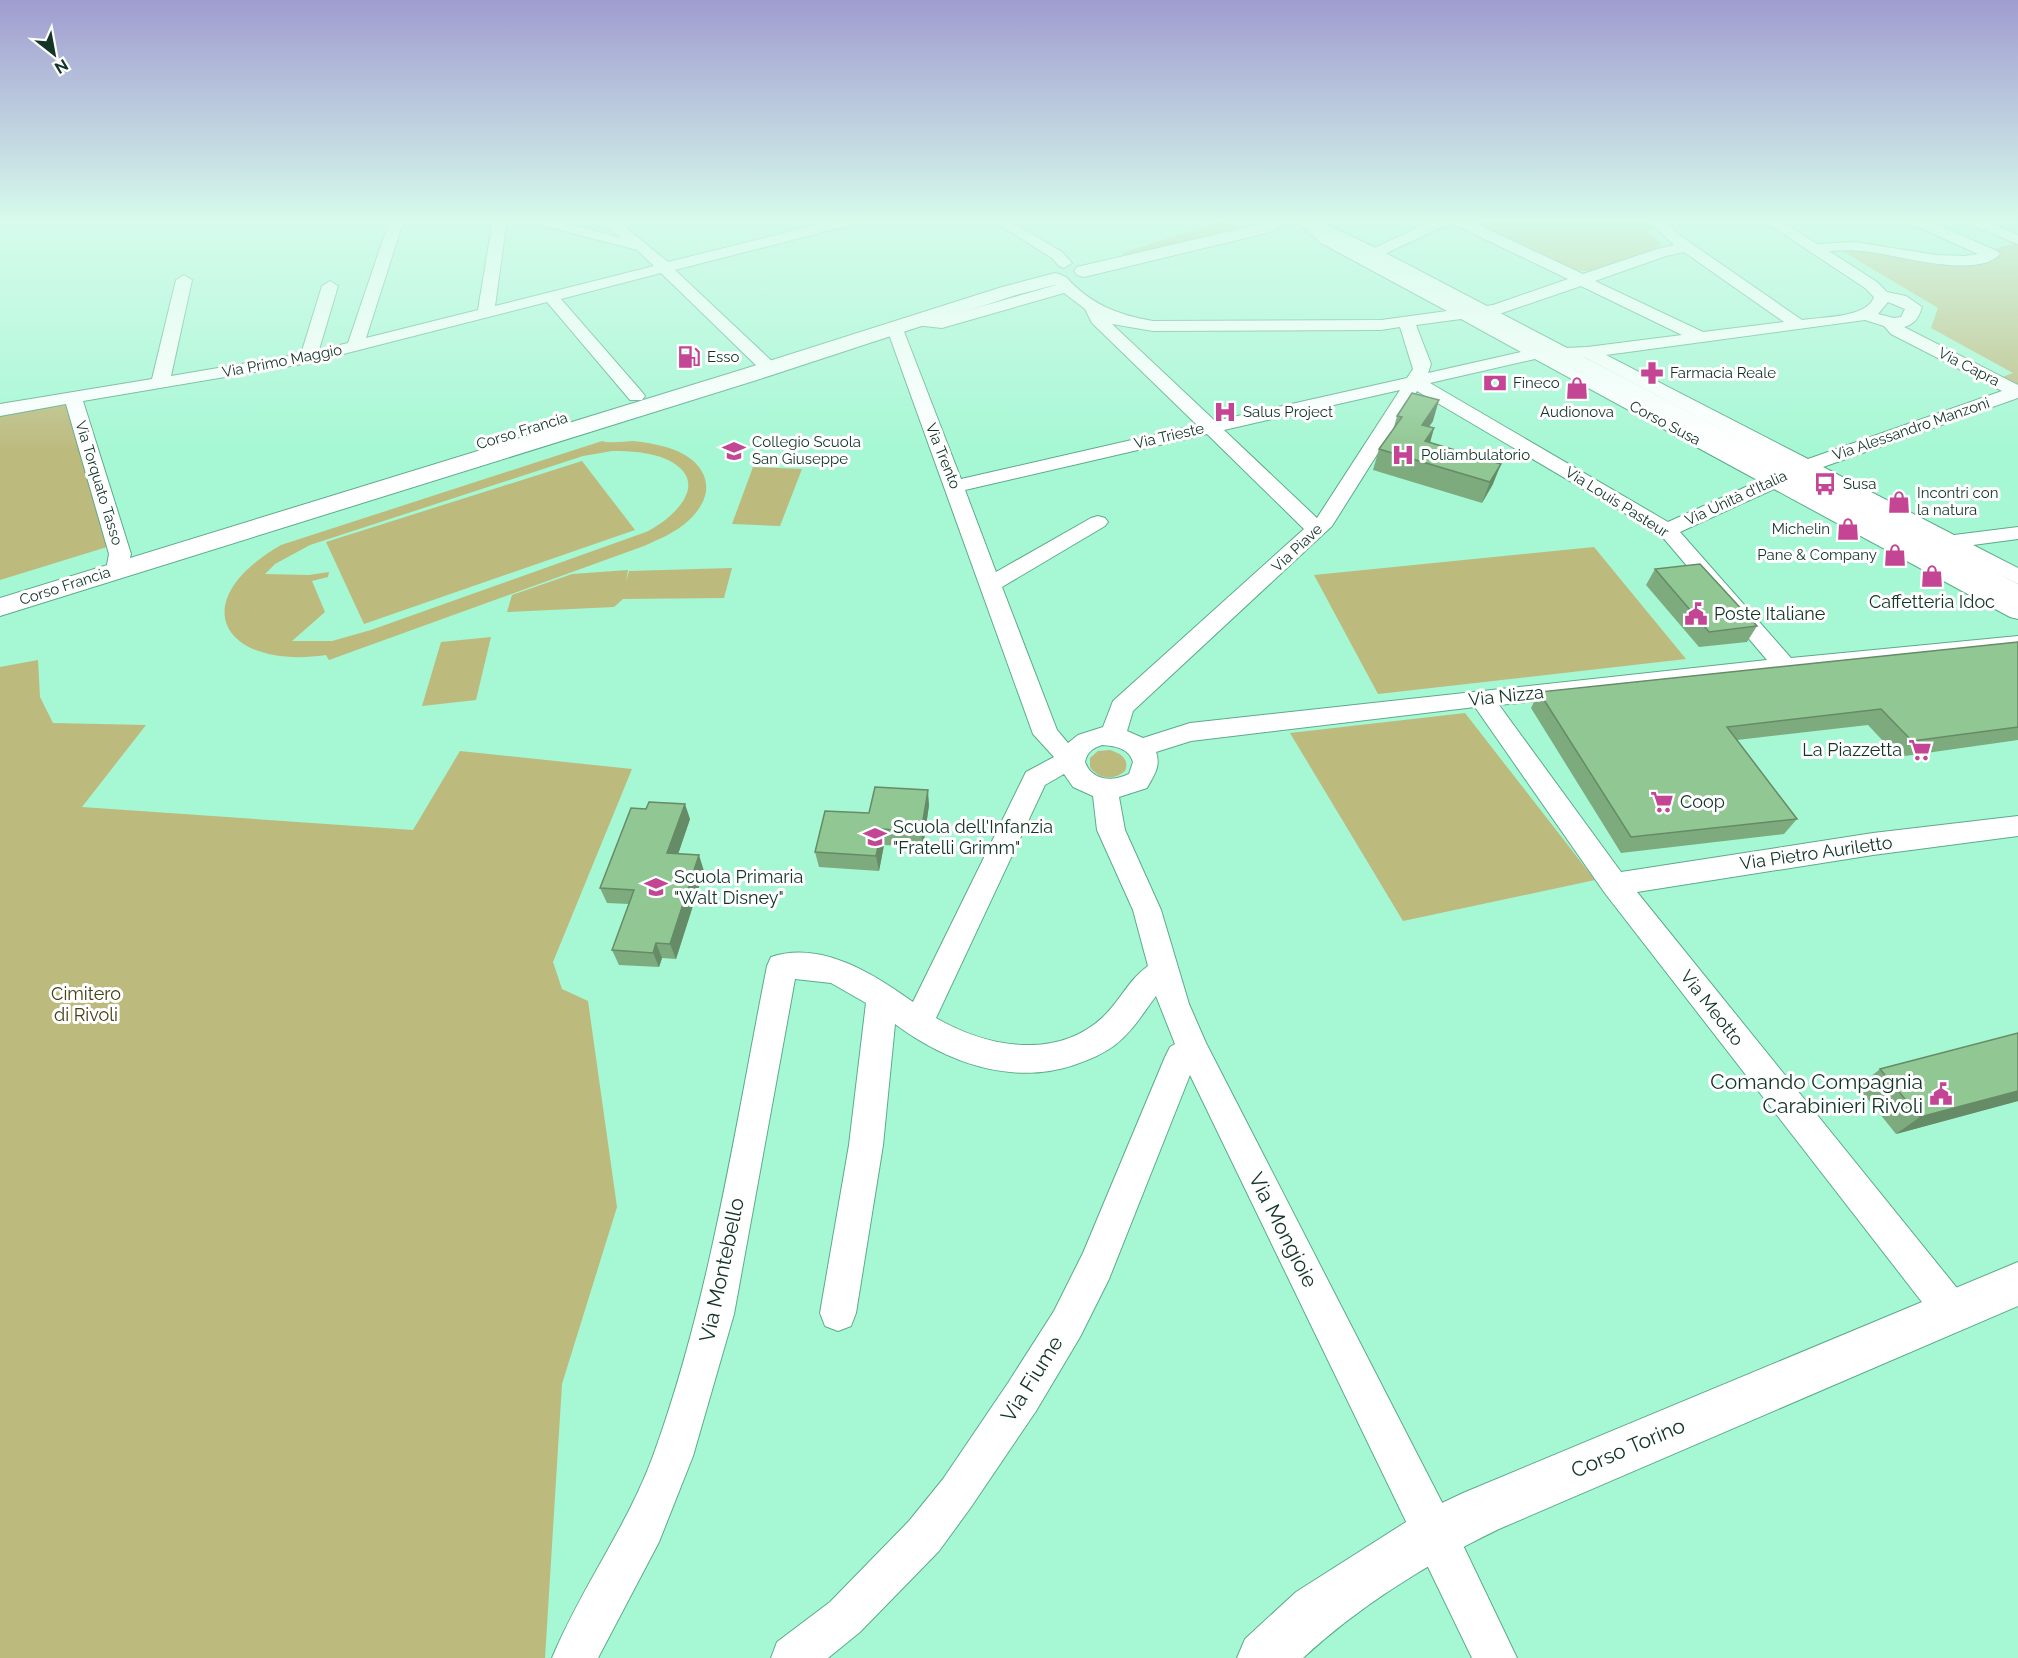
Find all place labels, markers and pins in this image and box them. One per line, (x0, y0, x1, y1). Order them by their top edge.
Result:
fuel station icon: Esso (676, 344, 702, 370)
place label: Esso (707, 348, 740, 366)
pharmacy icon: Farmacia Reale (1639, 360, 1665, 386)
place label: Farmacia Reale (1670, 364, 1776, 382)
bank icon: Fineco (1482, 370, 1508, 396)
place label: Fineco (1513, 374, 1560, 392)
shop icon: Audionova (1564, 375, 1590, 401)
hospital icon: Salus Project (1212, 399, 1238, 425)
place label: Salus Project (1243, 403, 1333, 421)
place label: Audionova (1540, 403, 1614, 421)
place label: Collegio Scuola San Giuseppe (752, 433, 861, 468)
school or university icon: Collegio Scuola San Giuseppe (721, 438, 747, 464)
hospital icon: Poliambulatorio (1390, 442, 1416, 468)
place label: Poliambulatorio (1421, 446, 1530, 464)
bus stop icon: Susa (1812, 471, 1838, 497)
place label: Susa (1843, 475, 1876, 493)
place label: Incontri con la natura (1917, 484, 1998, 519)
shop icon: Incontri con la natura (1886, 489, 1912, 515)
shop icon: Michelin (1835, 516, 1861, 542)
place label: Michelin (1772, 520, 1830, 538)
shop icon: Pane & Company (1882, 542, 1908, 568)
place label: Pane & Company (1757, 546, 1877, 564)
shop icon: Caffetteria Idoc (1919, 563, 1945, 589)
place label: Caffetteria Idoc (1869, 591, 1995, 612)
public building icon: Poste Italiane (1683, 601, 1709, 627)
place label: Poste Italiane (1714, 603, 1826, 624)
supermarket icon: La Piazzetta (1907, 737, 1933, 763)
place label: La Piazzetta (1802, 739, 1902, 760)
supermarket icon: Coop (1649, 789, 1675, 815)
place label: Coop (1680, 791, 1725, 812)
place label: Scuola dell'Infanzia "Fratelli Grimm" (893, 816, 1053, 858)
school or university icon: Scuola dell'Infanzia "Fratelli Grimm" (862, 824, 888, 850)
place label: Scuola Primaria "Walt Disney" (674, 866, 803, 908)
school or university icon: Scuola Primaria "Walt Disney" (643, 874, 669, 900)
place label: Comando Compagnia Carabinieri Rivoli (1710, 1069, 1923, 1118)
public building icon: Comando Compagnia Carabinieri Rivoli (1928, 1081, 1954, 1107)

